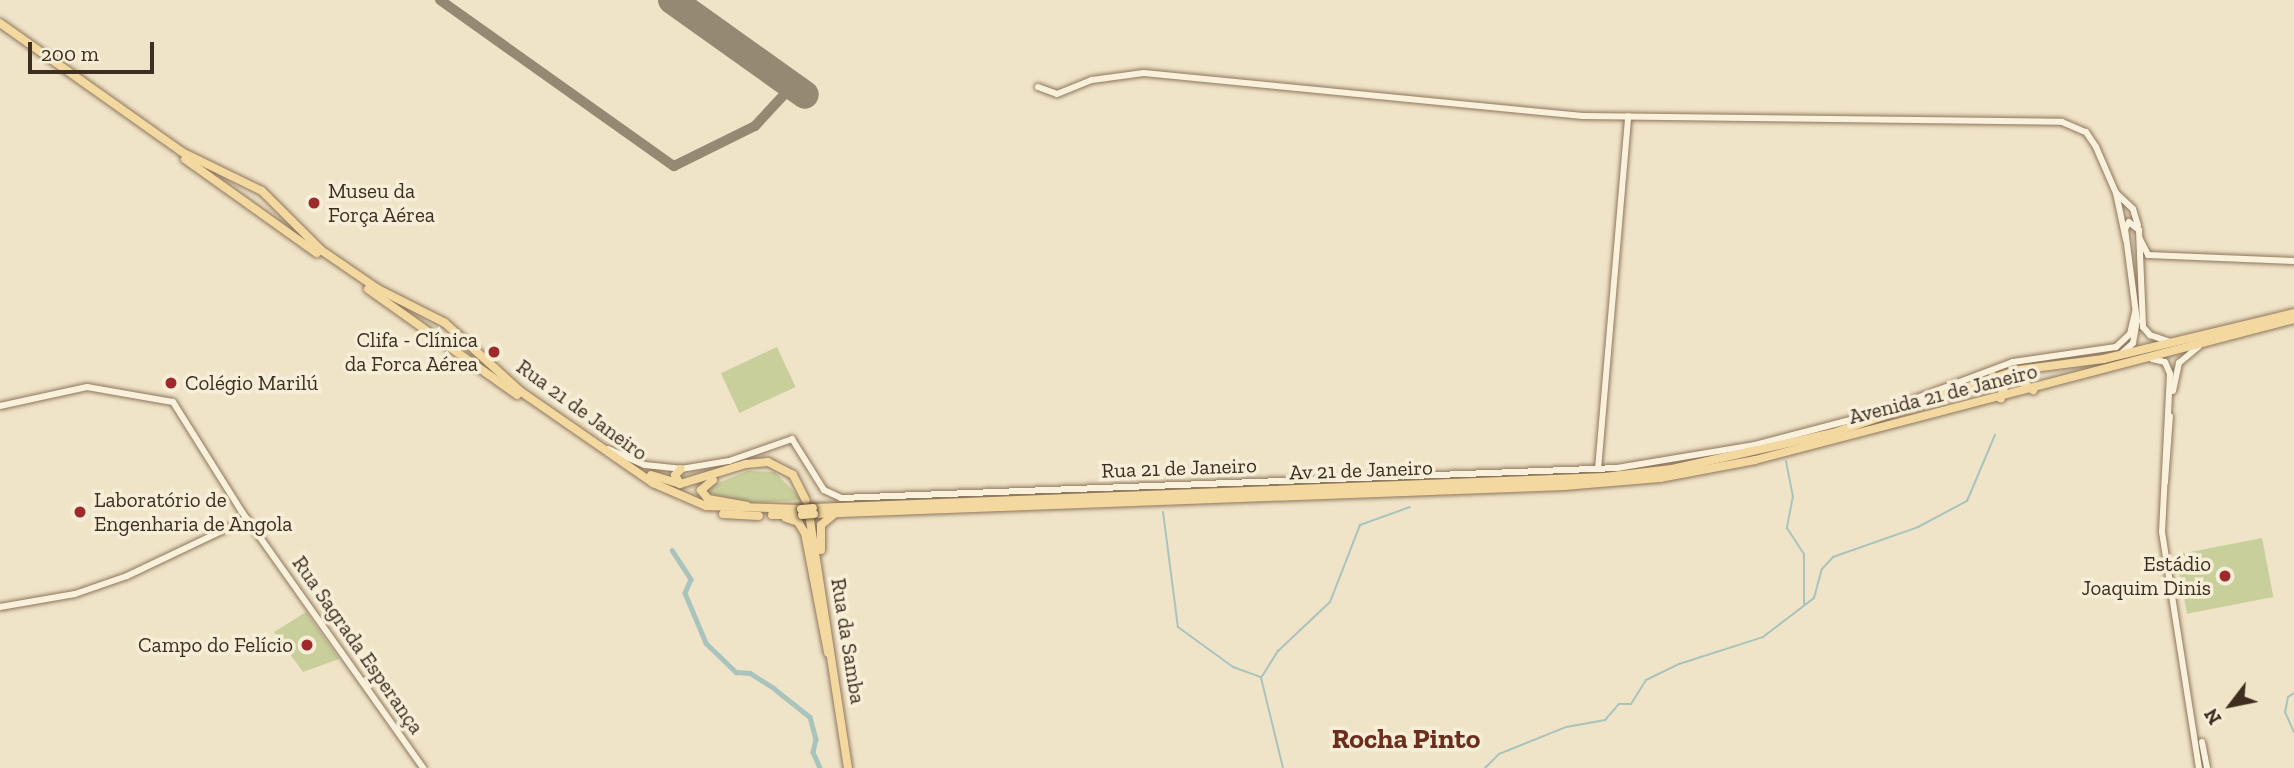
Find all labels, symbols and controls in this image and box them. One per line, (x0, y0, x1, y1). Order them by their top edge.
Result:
scale bar (32, 28, 158, 72)
text: 200 m (41, 41, 99, 66)
place label: Museu da Força Aérea (328, 178, 436, 228)
marker: Museu da Força Aérea (306, 195, 322, 211)
place label: Clifa - Clínica da Forca Aérea (344, 327, 478, 377)
marker: Clifa - Clínica da Forca Aérea (484, 342, 504, 362)
street label: Rua 21 de Janeiro (511, 354, 653, 466)
street label: Avenida 21 de Janeiro (1846, 358, 2040, 430)
place label: Colégio Marilú (185, 370, 318, 396)
marker: Colégio Marilú (163, 375, 179, 391)
street label: Rua 21 de Janeiro (1101, 453, 1257, 483)
street label: Av 21 de Janeiro (1288, 455, 1434, 485)
place label: Laboratório de Engenharia de Angola (94, 487, 293, 537)
marker: Laboratório de Engenharia de Angola (72, 504, 88, 520)
street label: Rua Sagrada Esperança (287, 551, 429, 739)
place label: Estádio Joaquim Dinis (2081, 551, 2211, 601)
marker: Estádio Joaquim Dinis (2217, 568, 2233, 584)
street label: Rua da Samba (826, 576, 870, 706)
place label: Campo do Felício (138, 632, 293, 658)
marker: Campo do Felício (299, 637, 315, 653)
north arrow (2196, 670, 2266, 740)
text: N (2199, 704, 2226, 729)
district label: Rocha Pinto (1332, 722, 1480, 756)

